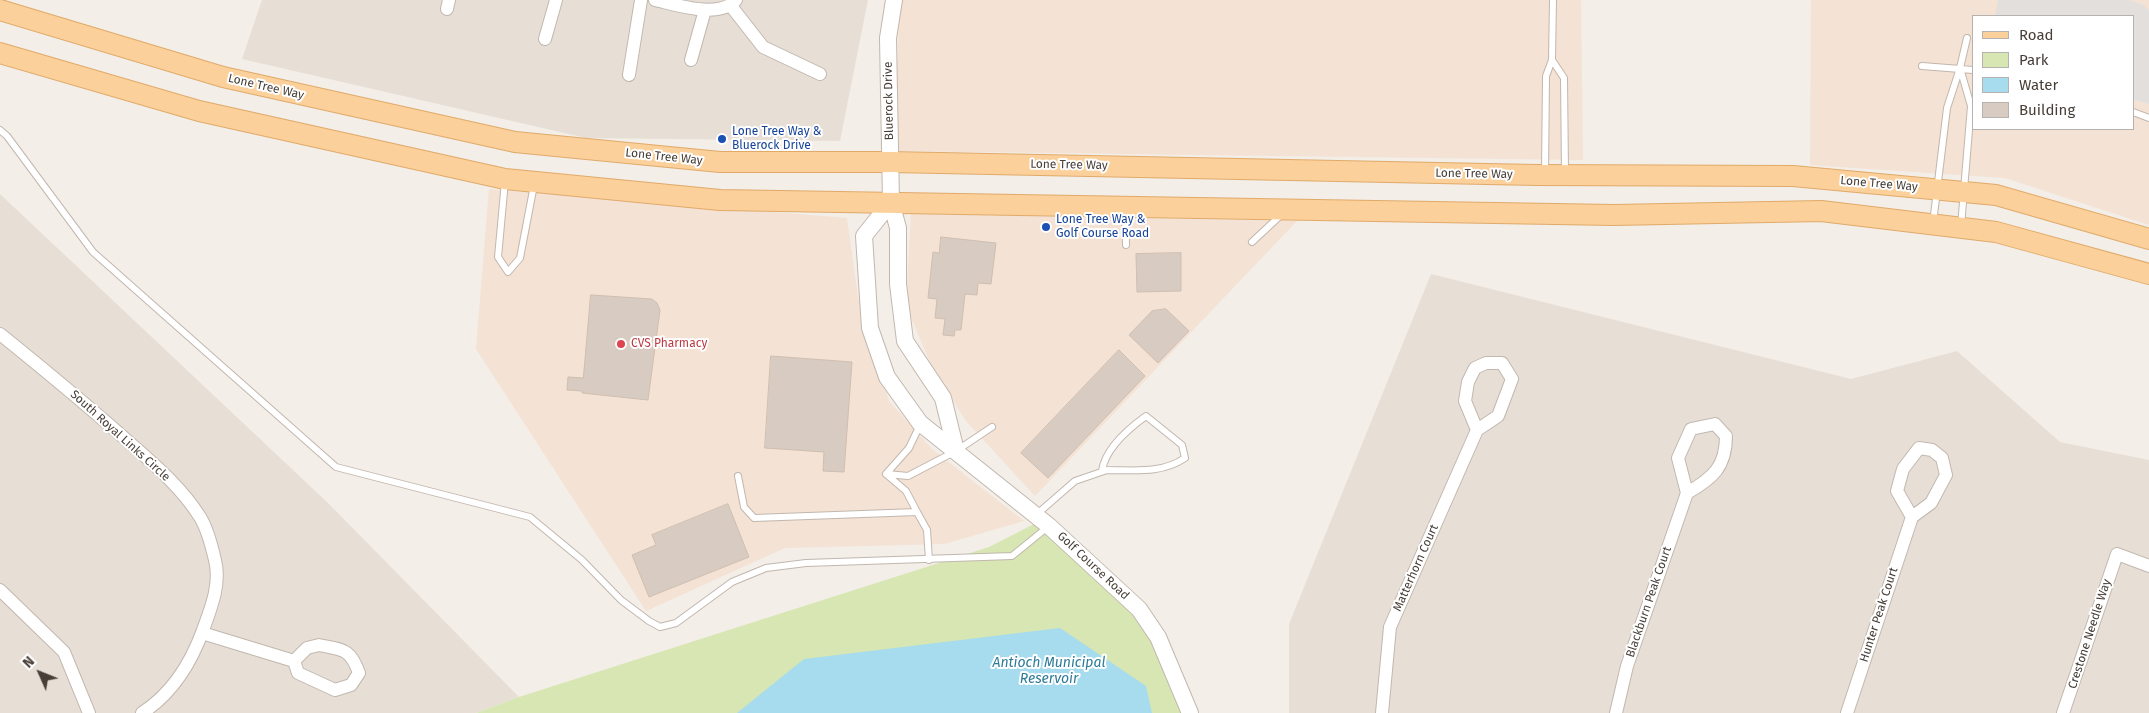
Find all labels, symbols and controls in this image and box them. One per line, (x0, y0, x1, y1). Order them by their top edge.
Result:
legend (1972, 15, 2134, 130)
text: Road (2019, 26, 2054, 44)
text: Park (2019, 51, 2049, 69)
street label: Bluerock Drive (881, 61, 897, 141)
street label: Lone Tree Way (227, 71, 305, 103)
text: Water (2019, 76, 2058, 94)
text: Building (2019, 101, 2075, 119)
place label: Lone Tree Way & Bluerock Drive (732, 125, 822, 153)
marker: Lone Tree Way & Bluerock Drive (716, 133, 728, 145)
street label: Lone Tree Way (625, 146, 703, 168)
street label: Lone Tree Way (1030, 157, 1108, 173)
street label: Lone Tree Way (1435, 166, 1513, 182)
street label: Lone Tree Way (1840, 173, 1918, 195)
place label: Lone Tree Way & Golf Course Road (1056, 213, 1149, 241)
marker: Lone Tree Way & Golf Course Road (1040, 221, 1052, 233)
place label: CVS Pharmacy (631, 337, 707, 351)
marker: CVS Pharmacy (615, 338, 627, 350)
street label: South Royal Links Circle (67, 387, 173, 485)
street label: Matterhorn Court (1390, 522, 1442, 614)
street label: Golf Course Road (1054, 529, 1132, 603)
street label: Blackburn Peak Court (1623, 545, 1675, 659)
street label: Hunter Peak Court (1857, 566, 1901, 664)
street label: Crestone Needle Way (2065, 577, 2115, 691)
north arrow (15, 648, 65, 698)
text: N (20, 653, 38, 671)
water label: Antioch Municipal Reservoir (993, 655, 1105, 688)

